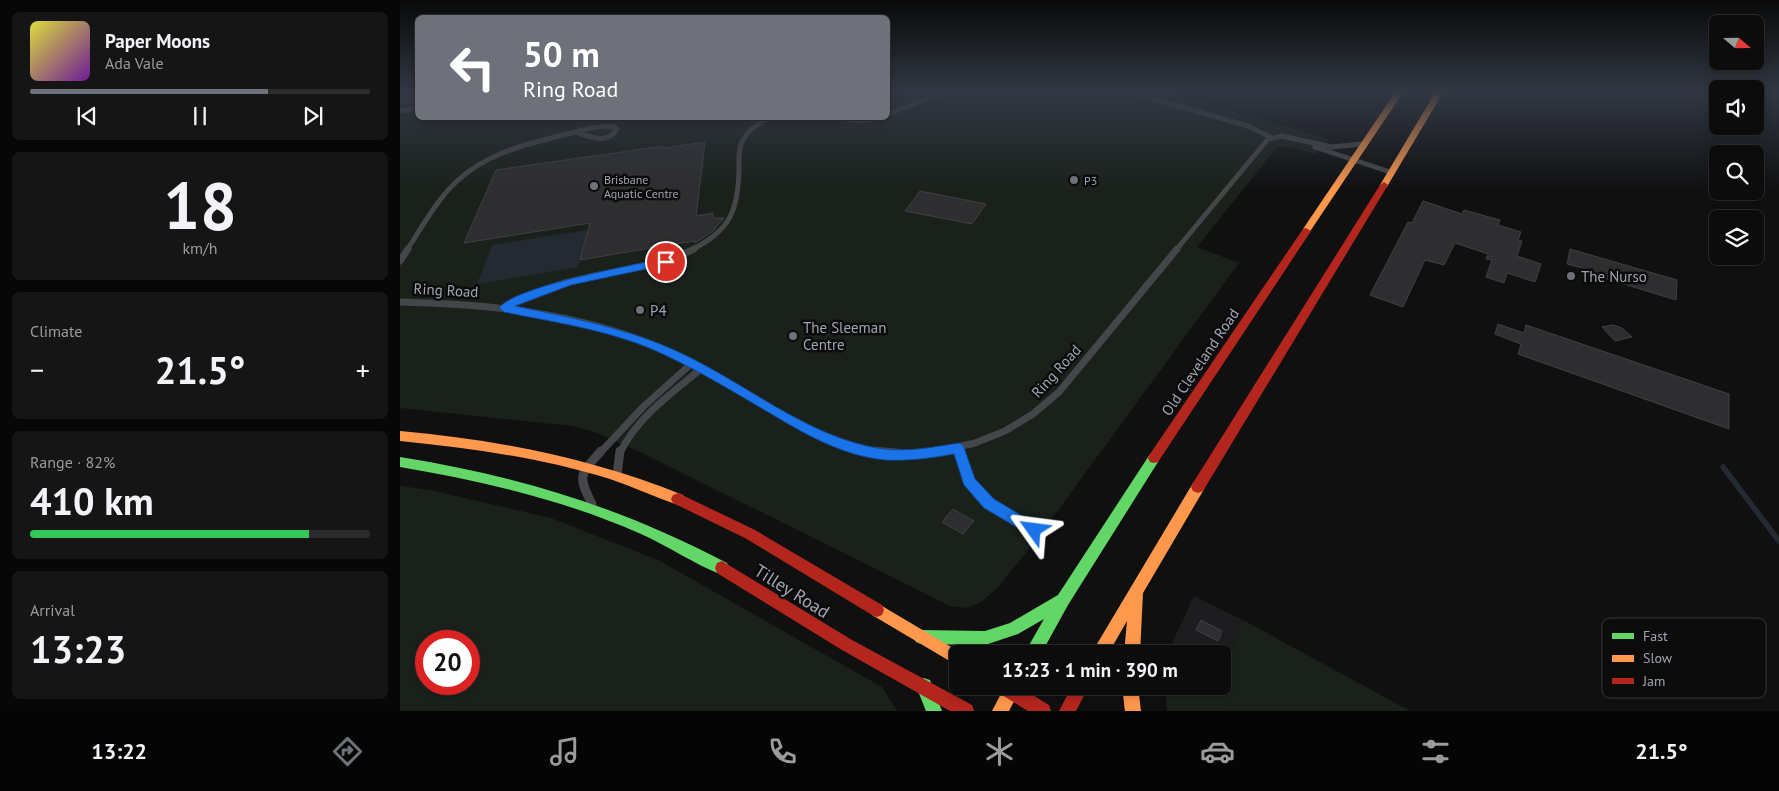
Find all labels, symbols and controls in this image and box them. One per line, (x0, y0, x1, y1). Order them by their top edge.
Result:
north arrow (1709, 15, 1764, 70)
map controls (1709, 15, 1764, 265)
text: Paper Moons (105, 29, 210, 53)
text: 50 m (523, 31, 600, 77)
icon: left (440, 35, 505, 100)
text: Ada Vale (105, 53, 164, 73)
text: Ring Road (523, 75, 618, 103)
button: sound (1709, 80, 1764, 135)
icon: previous (73, 102, 101, 130)
icon: pause (186, 102, 214, 130)
icon: next (299, 102, 327, 130)
button: search (1709, 145, 1764, 200)
text: 18 (163, 163, 237, 247)
place label: Brisbane Aquatic Centre (604, 172, 679, 201)
place label: P3 (1084, 173, 1097, 188)
marker: P3 (1068, 174, 1080, 186)
marker: Brisbane Aquatic Centre (588, 180, 600, 192)
button: layers (1709, 210, 1764, 265)
text: km/h (182, 238, 218, 258)
pin (645, 241, 687, 283)
icon: arrive (652, 248, 680, 276)
place label: The Nurso (1581, 267, 1647, 286)
marker: The Nurso (1565, 270, 1577, 282)
street label: Ring Road (413, 279, 479, 301)
place label: P4 (650, 301, 667, 320)
marker: P4 (634, 304, 646, 316)
street label: Old Cleveland Road (1157, 305, 1243, 419)
place label: The Sleeman Centre (803, 318, 886, 354)
text: Climate (30, 321, 82, 341)
marker: The Sleeman Centre (787, 330, 799, 342)
street label: Ring Road (1027, 341, 1085, 401)
text: 21.5° (155, 345, 245, 394)
text: − (30, 351, 44, 388)
text: + (356, 351, 370, 388)
text: Range · 82% (30, 452, 115, 472)
text: 410 km (30, 476, 154, 525)
position arrow (1007, 503, 1059, 555)
street label: Tilley Road (750, 559, 834, 623)
text: Arrival (30, 600, 75, 620)
legend (1602, 618, 1766, 698)
text: 13:23 (30, 624, 126, 673)
text: Fast (1643, 627, 1668, 645)
speed limit sign: 20 (415, 630, 480, 695)
text: Slow (1643, 649, 1673, 667)
text: 13:23 · 1 min · 390 m (1002, 658, 1178, 682)
text: Jam (1642, 672, 1665, 690)
icon: directions (330, 734, 365, 769)
icon: music (547, 734, 582, 769)
icon: phone (765, 734, 800, 769)
icon: climate (982, 734, 1017, 769)
icon: car (1200, 734, 1235, 769)
icon: filters (1418, 734, 1453, 769)
text: 13:22 (91, 737, 147, 765)
text: 21.5° (1635, 737, 1688, 765)

